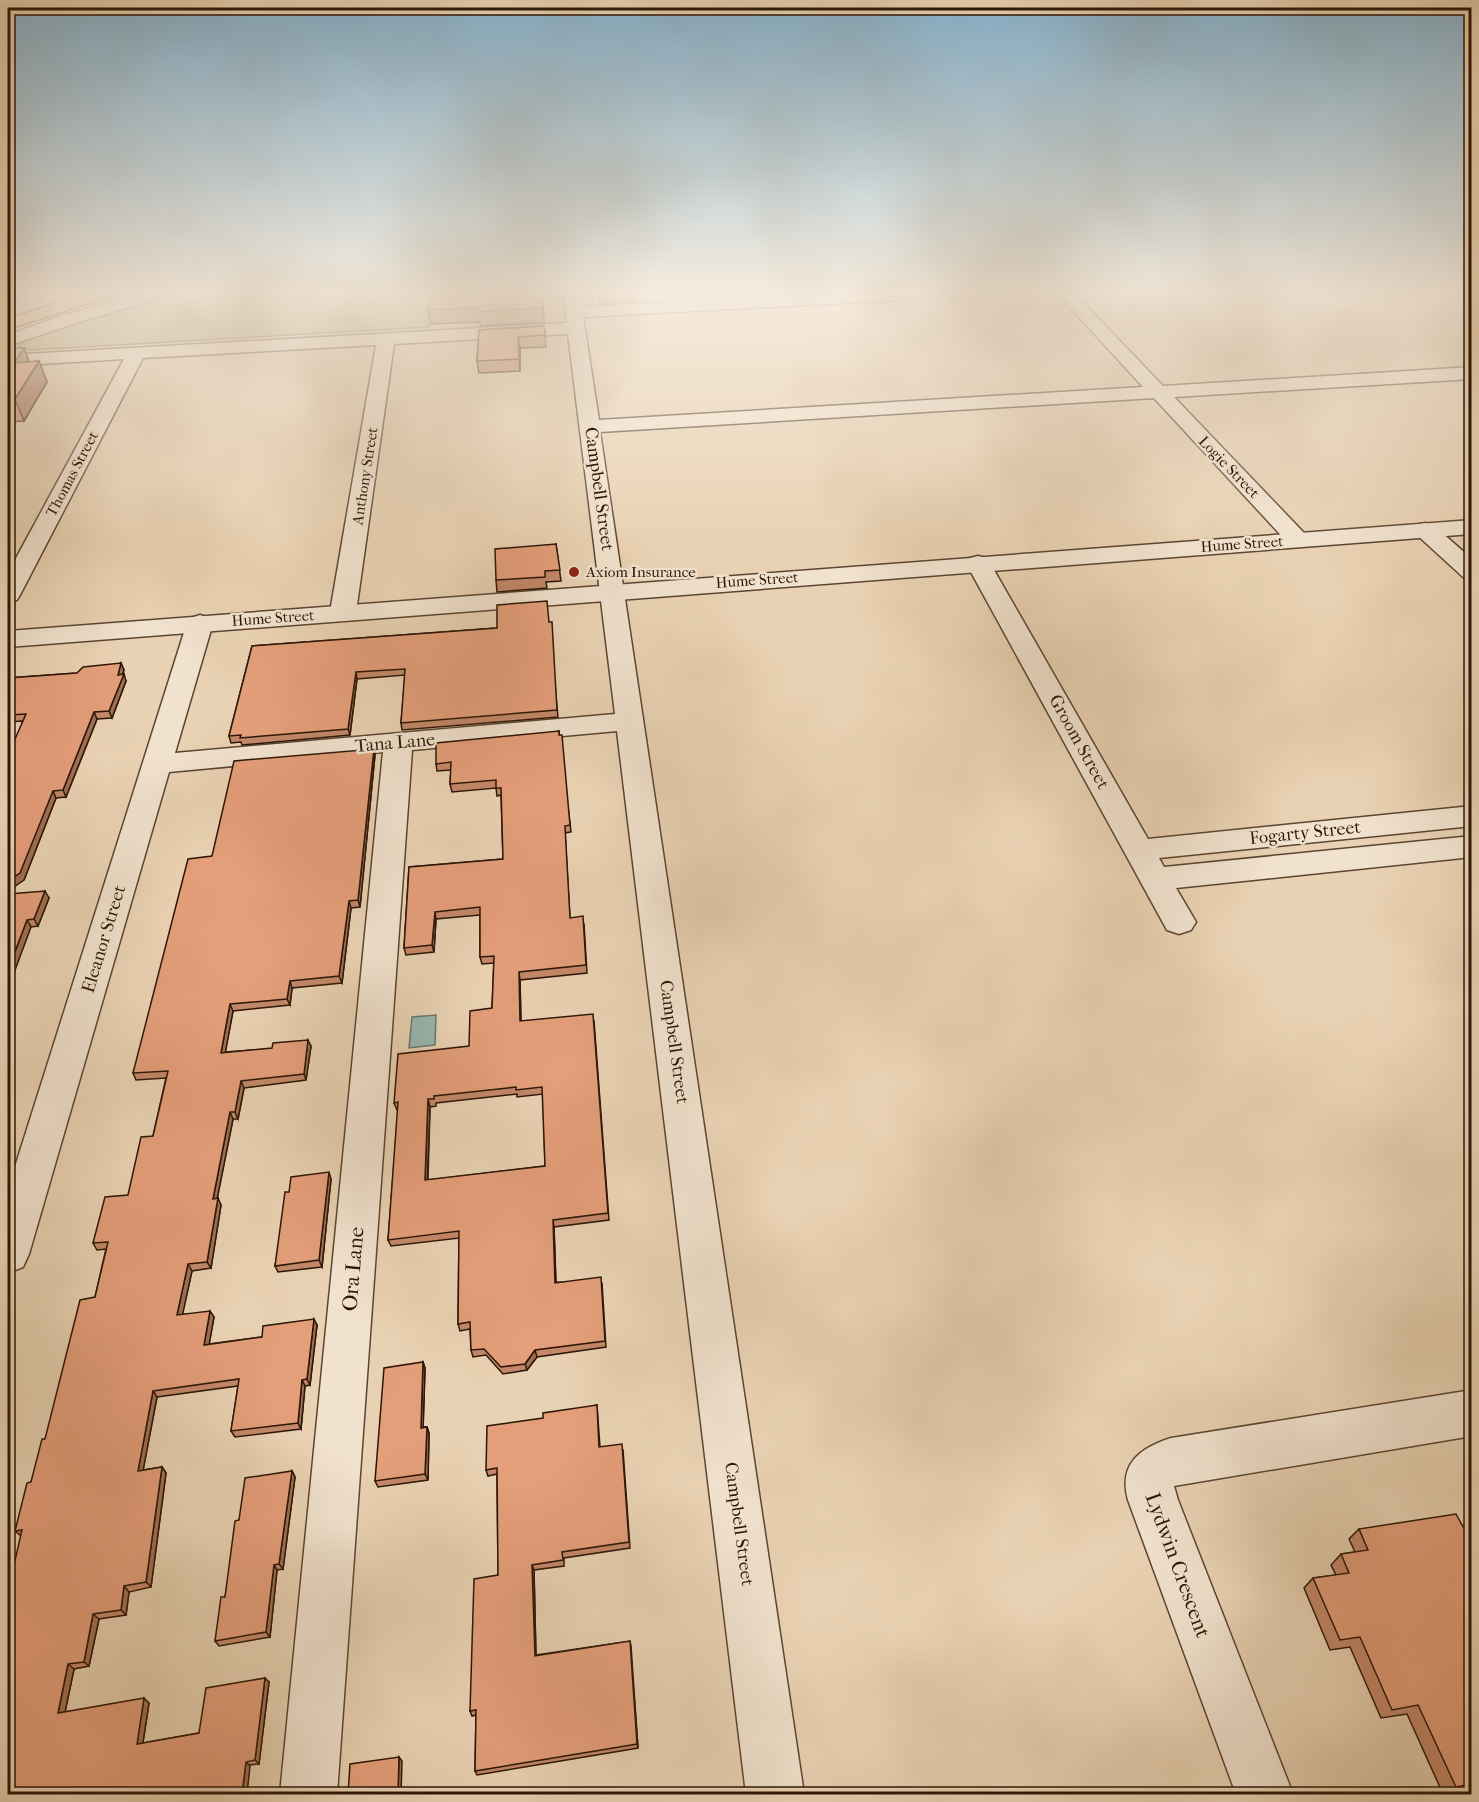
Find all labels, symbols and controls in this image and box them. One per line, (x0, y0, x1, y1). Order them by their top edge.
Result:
street label: Anthony Street (348, 425, 382, 527)
street label: Campbell Street (580, 426, 618, 553)
street label: Thomas Street (42, 428, 102, 520)
street label: Logie Street (1195, 432, 1263, 502)
street label: Hume Street (1200, 532, 1285, 556)
place label: Axiom Insurance (585, 563, 696, 581)
marker: Axiom Insurance (567, 565, 581, 579)
street label: Hume Street (715, 568, 800, 592)
street label: Hume Street (231, 606, 316, 630)
street label: Groom Street (1044, 691, 1114, 793)
street label: Tana Lane (354, 729, 436, 757)
street label: Fogarty Street (1248, 817, 1362, 849)
street label: Eleanor Street (78, 882, 130, 995)
street label: Campbell Street (655, 979, 693, 1106)
street label: Ora Lane (337, 1226, 369, 1312)
street label: Campbell Street (720, 1461, 758, 1588)
street label: Lydwin Crescent (1141, 1489, 1216, 1641)

